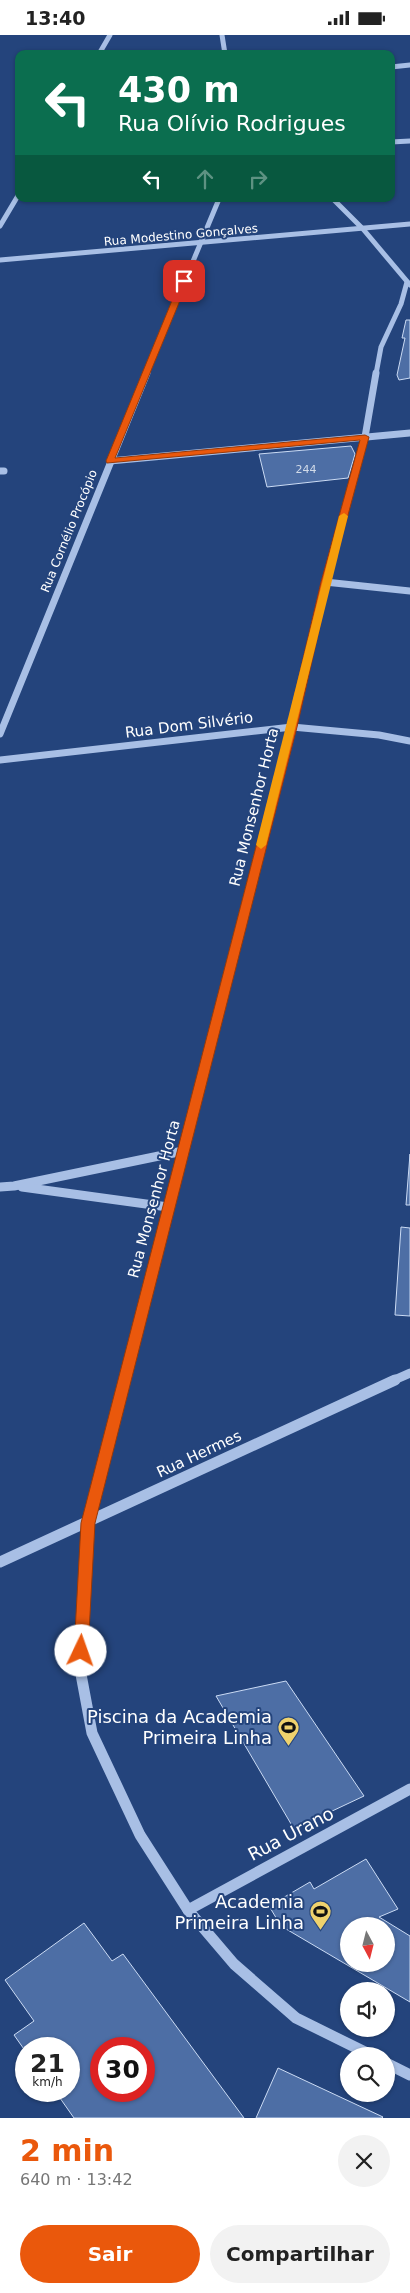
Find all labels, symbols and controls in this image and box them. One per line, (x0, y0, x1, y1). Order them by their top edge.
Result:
text: 13:40 (25, 7, 85, 29)
icon: left (35, 70, 100, 135)
text: 430 m (118, 70, 240, 110)
text: Rua Olívio Rodrigues (118, 111, 346, 136)
icon: left (138, 165, 166, 193)
icon: ahead (191, 165, 219, 193)
icon: right (244, 165, 272, 193)
street label: Rua Modestino Gonçalves (103, 221, 259, 249)
pin (163, 260, 205, 302)
icon: arrive (170, 267, 198, 295)
house number: 244 (296, 463, 317, 476)
street label: Rua Cornélio Procópio (38, 468, 100, 594)
street label: Rua Dom Silvério (124, 708, 254, 742)
street label: Rua Monsenhor Horta (226, 726, 282, 888)
street label: Rua Monsenhor Horta (124, 1118, 184, 1280)
street label: Rua Hermes (154, 1426, 244, 1481)
position arrow (54, 1624, 106, 1676)
place label: Piscina da Academia Primeira Linha (87, 1706, 272, 1748)
sports icon: Piscina da Academia Primeira Linha (276, 1715, 300, 1746)
street label: Rua Urano (244, 1802, 337, 1865)
place label: Academia Primeira Linha (174, 1891, 304, 1933)
sports icon: Academia Primeira Linha (308, 1900, 332, 1931)
north arrow (340, 1917, 395, 1973)
map controls (340, 1917, 395, 2102)
button: sound (340, 1982, 395, 2037)
speed limit sign: 30 (90, 2037, 155, 2102)
button: search (340, 2047, 395, 2102)
text: 21 (30, 2049, 65, 2078)
text: km/h (32, 2075, 63, 2089)
text: 2 min (20, 2133, 114, 2168)
button: close (338, 2135, 390, 2187)
text: 640 m · 13:42 (20, 2170, 133, 2189)
button: Sair (20, 2225, 200, 2283)
button: Compartilhar (210, 2225, 390, 2283)

